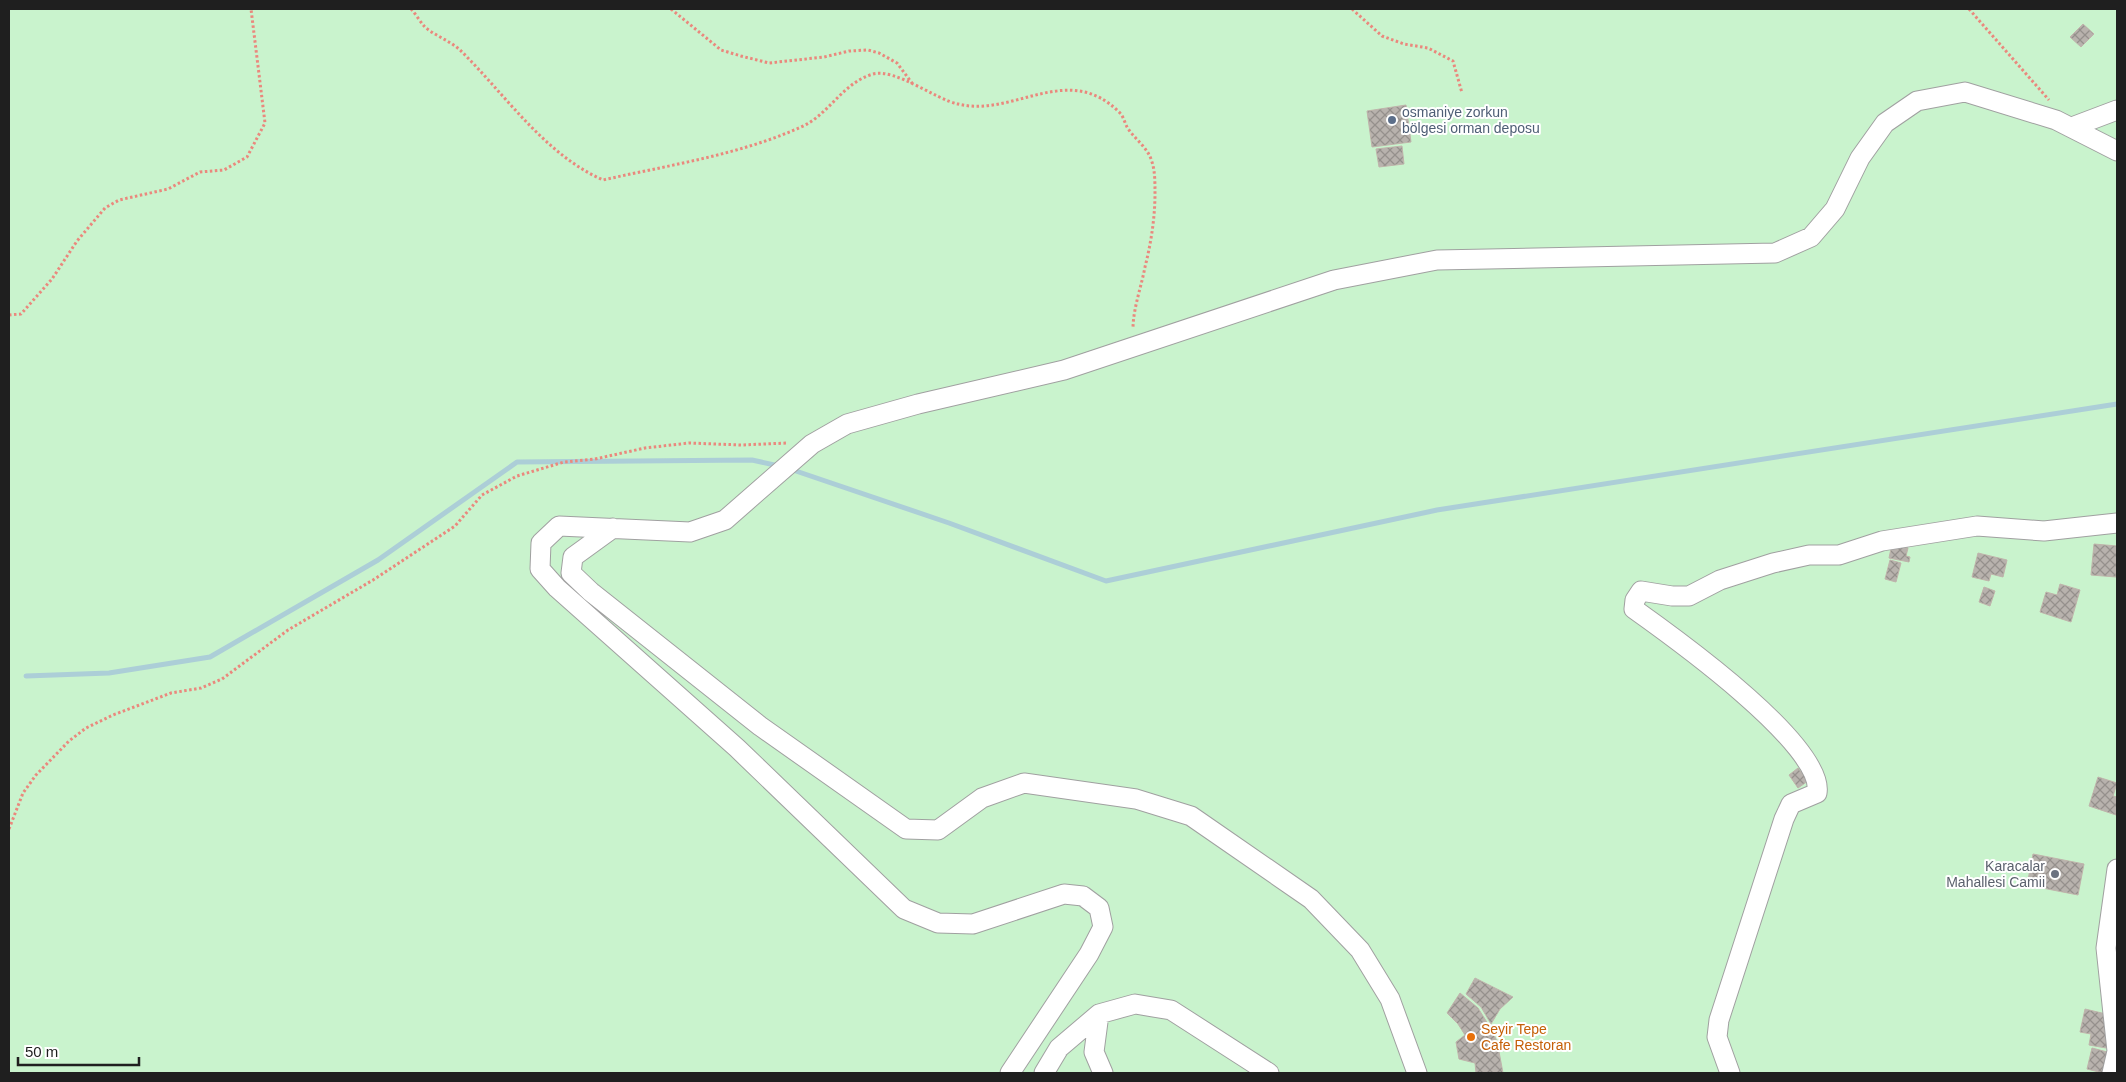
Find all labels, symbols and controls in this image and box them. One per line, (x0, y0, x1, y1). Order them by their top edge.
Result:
place label: osmaniye zorkun bölgesi orman deposu (1402, 104, 1540, 136)
marker: osmaniye zorkun bölgesi orman deposu (1386, 114, 1398, 126)
place label: Karacalar Mahallesi Camii (1946, 858, 2045, 890)
marker: Karacalar Mahallesi Camii (2049, 868, 2061, 880)
place label: Seyir Tepe Cafe Restoran (1481, 1021, 1571, 1053)
marker: Seyir Tepe Cafe Restoran (1465, 1031, 1477, 1043)
scale bar (18, 1034, 139, 1066)
text: 50 m (25, 1043, 58, 1060)

